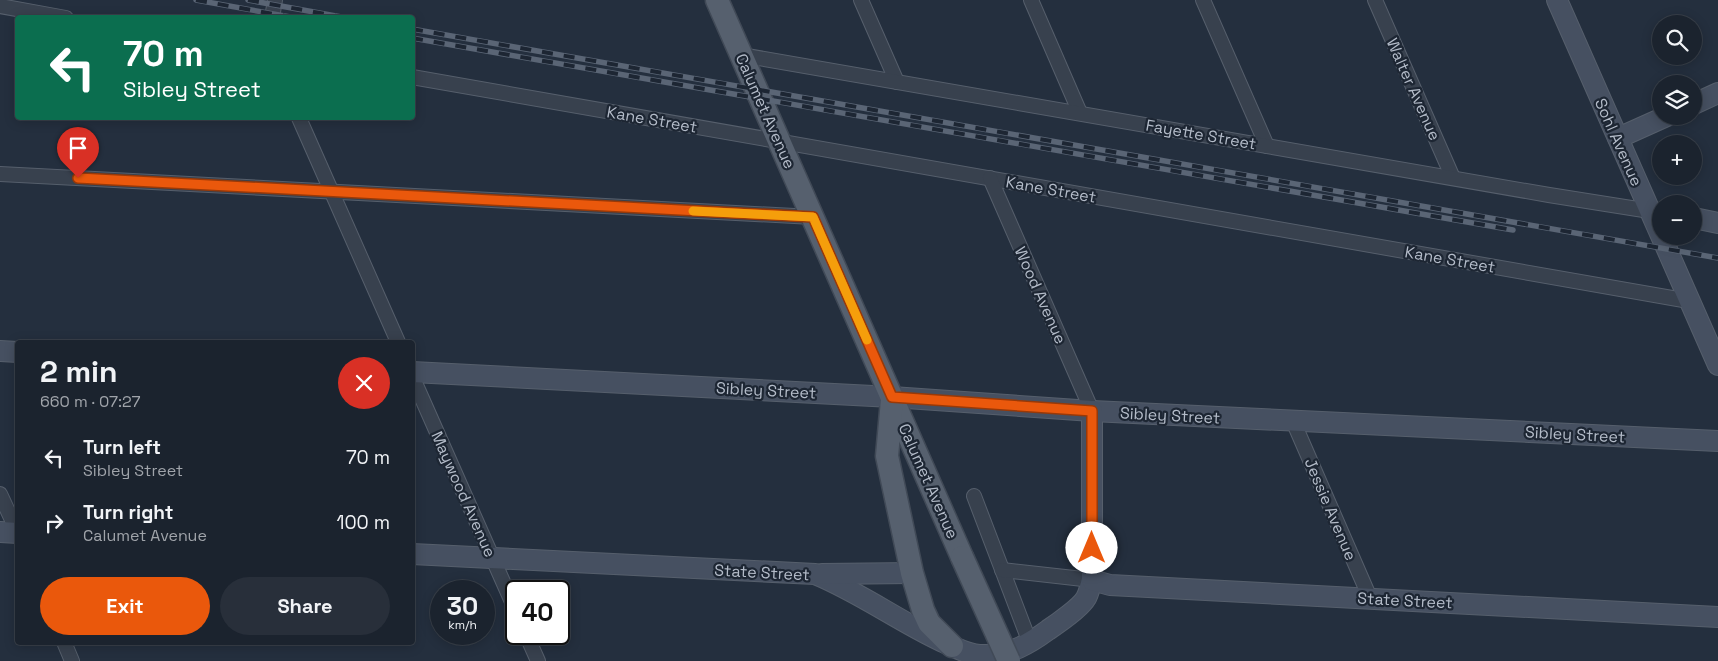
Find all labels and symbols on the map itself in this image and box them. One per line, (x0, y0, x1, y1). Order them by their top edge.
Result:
street label: Walter Avenue (1382, 35, 1445, 144)
street label: Calumet Avenue (731, 50, 800, 172)
street label: Sohl Avenue (1590, 95, 1647, 189)
street label: Kane Street (605, 101, 699, 138)
street label: Fayette Street (1144, 114, 1258, 155)
pin (57, 127, 99, 178)
street label: Kane Street (1004, 171, 1098, 208)
street label: Kane Street (1403, 241, 1497, 278)
street label: Wood Avenue (1010, 243, 1071, 347)
street label: Sibley Street (715, 377, 817, 404)
street label: Sibley Street (1119, 402, 1221, 429)
street label: Calumet Avenue (894, 420, 963, 542)
street label: Sibley Street (1524, 421, 1626, 448)
street label: Maywood Avenue (426, 428, 501, 560)
street label: Jessie Avenue (1300, 455, 1362, 564)
position arrow (1065, 521, 1117, 573)
street label: State Street (714, 560, 810, 585)
speed limit sign: 40 (505, 580, 570, 645)
street label: State Street (1357, 588, 1453, 613)

